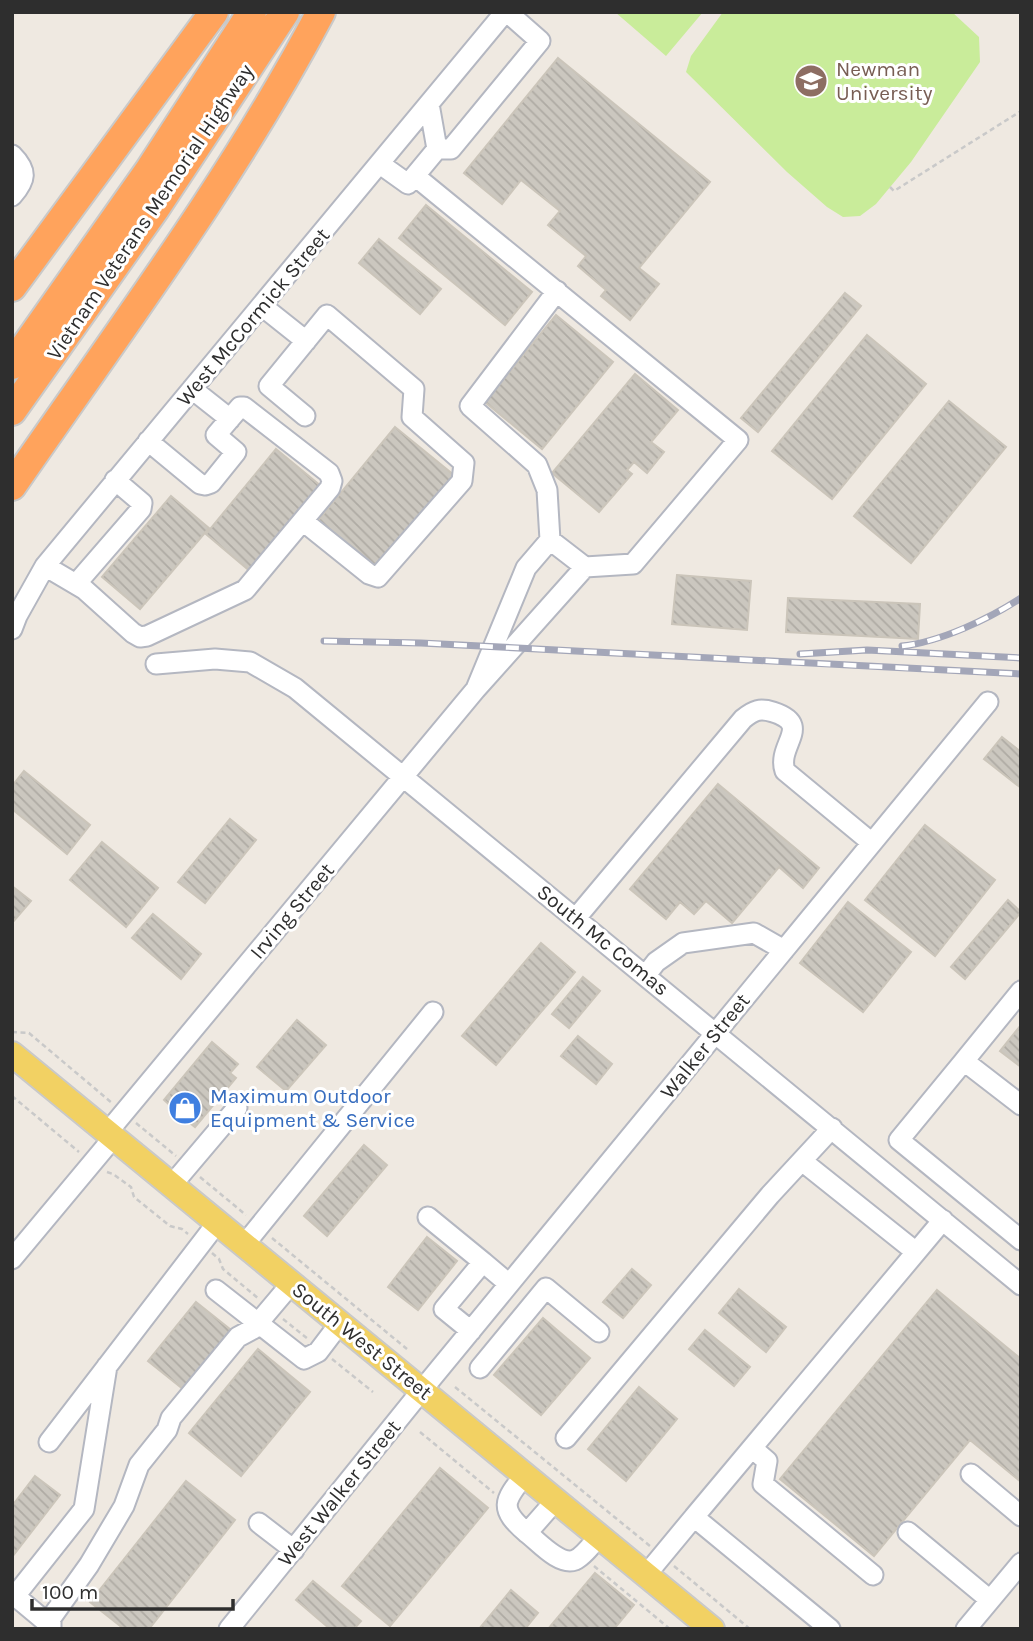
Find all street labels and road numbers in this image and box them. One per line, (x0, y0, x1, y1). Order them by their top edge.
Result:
street label: Vietnam Veterans Memorial Highway (42, 59, 258, 364)
street label: West McCormick Street (172, 223, 334, 411)
street label: Irving Street (245, 858, 339, 964)
street label: South Mc Comas (532, 879, 674, 1001)
street label: Walker Street (655, 988, 755, 1103)
street label: South West Street (287, 1277, 437, 1405)
street label: West Walker Street (273, 1415, 405, 1571)

